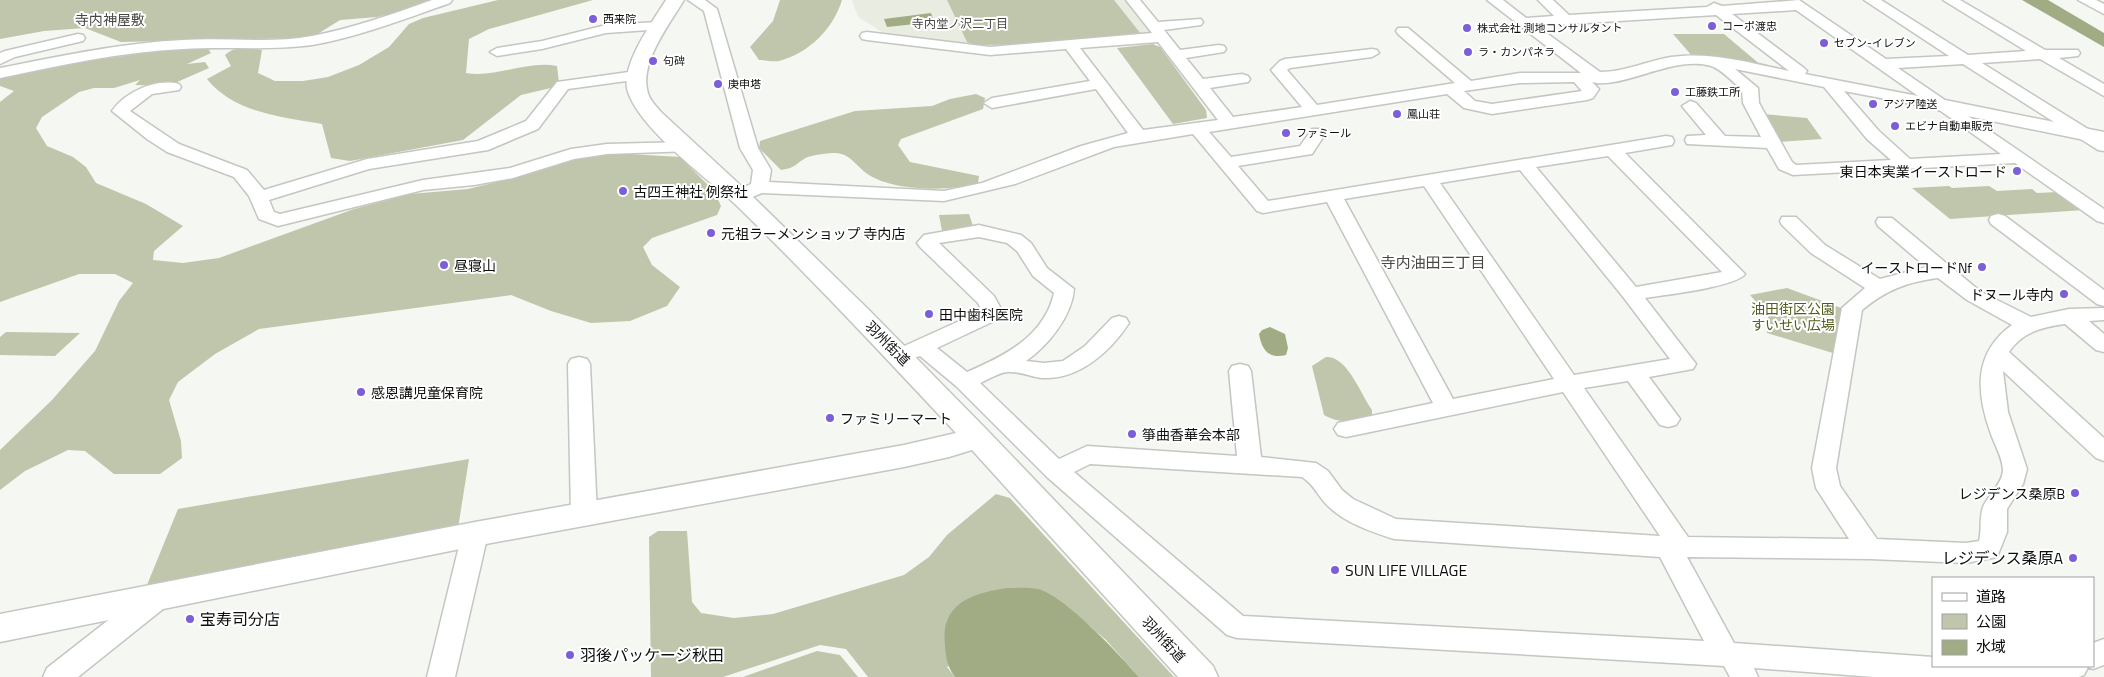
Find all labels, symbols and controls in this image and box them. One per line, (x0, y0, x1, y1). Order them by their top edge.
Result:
district label: 寺内神屋敷 (75, 9, 145, 30)
place label: 西来院 (603, 11, 636, 27)
marker: 西来院 (587, 13, 599, 25)
district label: 寺内堂ノ沢二丁目 (912, 14, 1008, 33)
place label: コーポ渡忠 (1722, 18, 1777, 34)
place label: 株式会社 測地コンサルタント (1477, 20, 1622, 36)
marker: コーポ渡忠 (1706, 20, 1718, 32)
marker: 株式会社 測地コンサルタント (1461, 22, 1473, 34)
place label: セブン-イレブン (1834, 35, 1916, 51)
marker: セブン-イレブン (1818, 37, 1830, 49)
place label: ラ・カンパネラ (1478, 44, 1555, 60)
marker: ラ・カンパネラ (1462, 46, 1474, 58)
place label: 句碑 (663, 53, 685, 69)
marker: 句碑 (647, 55, 659, 67)
place label: 庚申塔 (728, 76, 761, 92)
marker: 庚申塔 (712, 78, 724, 90)
place label: 工藤鉄工所 (1685, 84, 1741, 100)
marker: 工藤鉄工所 (1669, 86, 1681, 98)
place label: アジア陸送 (1883, 96, 1938, 112)
marker: アジア陸送 (1867, 98, 1879, 110)
place label: 鳳山荘 (1407, 106, 1440, 122)
marker: 鳳山荘 (1391, 108, 1403, 120)
place label: エビナ自動車販売 (1905, 118, 1993, 134)
marker: エビナ自動車販売 (1889, 120, 1901, 132)
place label: ファミール (1296, 125, 1351, 141)
marker: ファミール (1280, 127, 1292, 139)
place label: 東日本実業イーストロード (1840, 161, 2007, 182)
marker: 東日本実業イーストロード (2011, 165, 2023, 177)
place label: 古四王神社 例祭社 (633, 181, 748, 202)
marker: 古四王神社 例祭社 (617, 185, 629, 197)
place label: 元祖ラーメンショップ 寺内店 (721, 223, 906, 244)
marker: 元祖ラーメンショップ 寺内店 (705, 227, 717, 239)
district label: 寺内油田三丁目 (1380, 251, 1486, 274)
place label: 昼寝山 (454, 255, 496, 276)
place label: イーストロードNf (1861, 257, 1972, 278)
marker: 昼寝山 (438, 259, 450, 271)
marker: イーストロードNf (1976, 261, 1988, 273)
place label: ドヌール寺内 (1970, 284, 2054, 305)
marker: ドヌール寺内 (2058, 288, 2070, 300)
park label: 油田街区公園 すいせい広場 (1751, 298, 1835, 335)
place label: 田中歯科医院 (939, 304, 1023, 325)
marker: 田中歯科医院 (923, 308, 935, 320)
street label: 羽州街道 (861, 316, 915, 370)
place label: 感恩講児童保育院 (371, 382, 483, 403)
marker: 感恩講児童保育院 (355, 386, 367, 398)
place label: ファミリーマート (840, 408, 952, 429)
marker: ファミリーマート (824, 412, 836, 424)
place label: 箏曲香華会本部 (1142, 424, 1240, 445)
marker: 箏曲香華会本部 (1126, 428, 1138, 440)
place label: レジデンス桑原B (1959, 483, 2065, 504)
marker: レジデンス桑原B (2069, 487, 2081, 499)
place label: レジデンス桑原A (1942, 546, 2063, 570)
marker: レジデンス桑原A (2067, 552, 2079, 564)
place label: SUN LIFE VILLAGE (1345, 558, 1467, 582)
marker: SUN LIFE VILLAGE (1329, 564, 1341, 576)
legend (1932, 577, 2094, 667)
text: 道路 (1976, 585, 2006, 608)
place label: 宝寿司分店 (200, 607, 280, 631)
text: 公園 (1976, 610, 2006, 633)
street label: 羽州街道 (1137, 611, 1191, 667)
marker: 宝寿司分店 (184, 613, 196, 625)
text: 水域 (1976, 635, 2006, 658)
place label: 羽後パッケージ秋田 (580, 643, 724, 667)
marker: 羽後パッケージ秋田 (564, 649, 576, 661)

